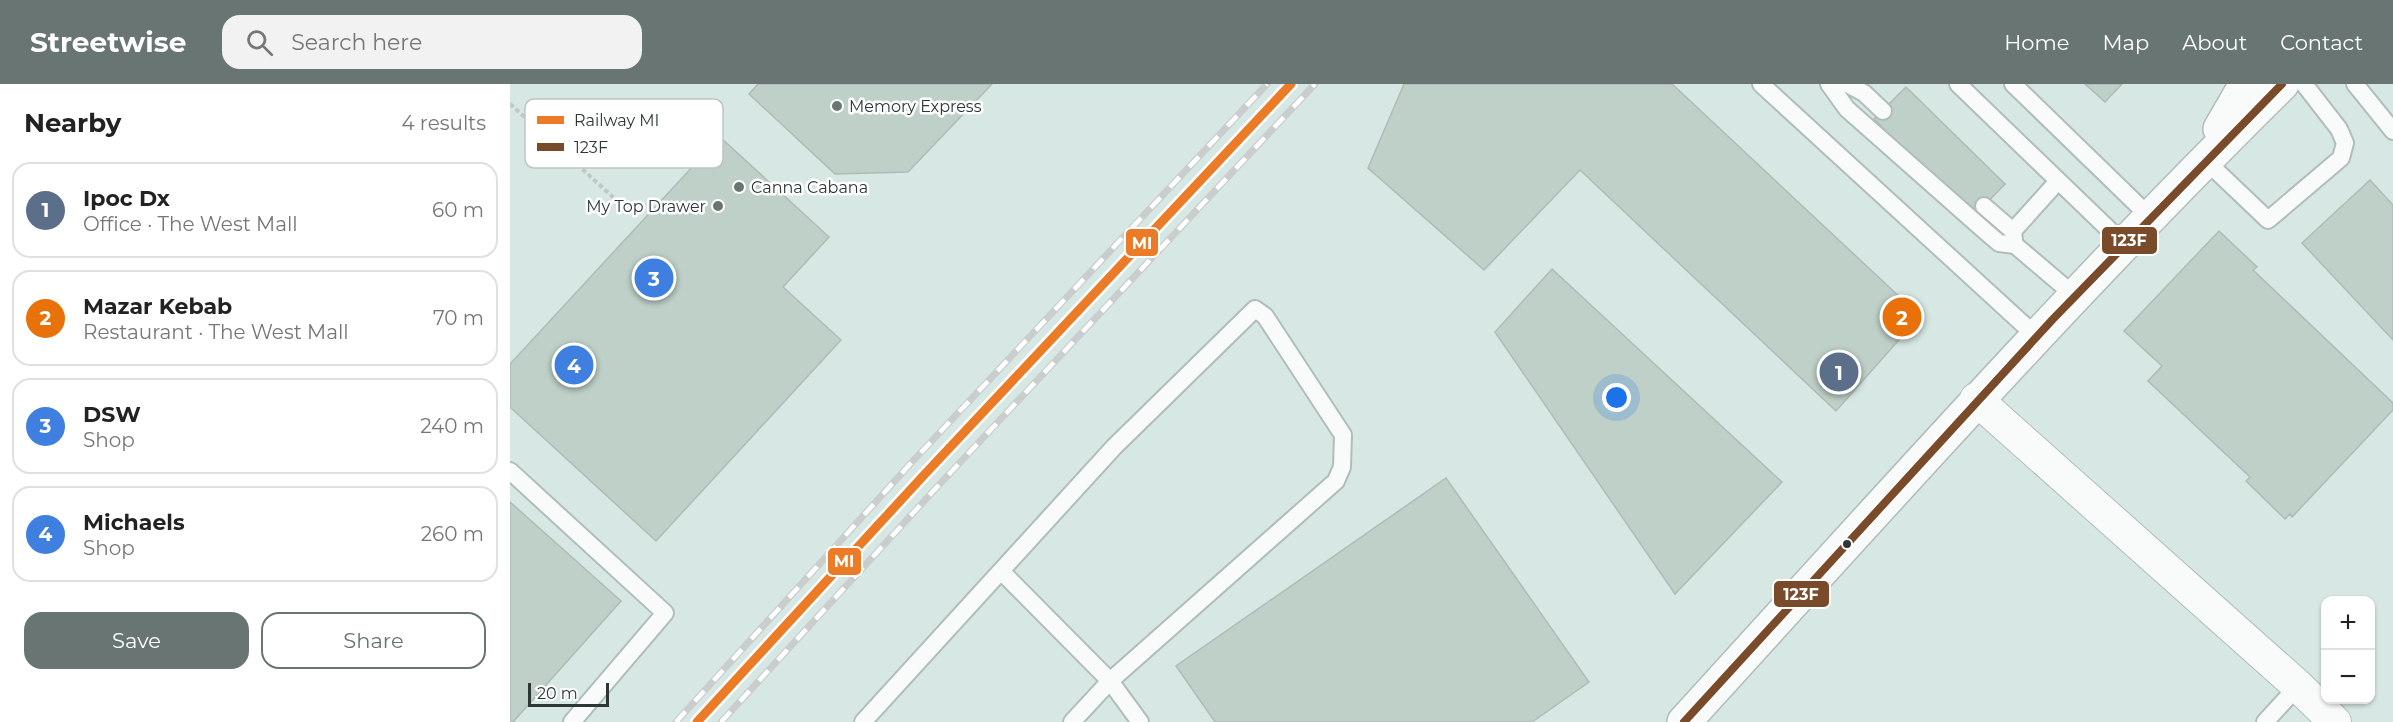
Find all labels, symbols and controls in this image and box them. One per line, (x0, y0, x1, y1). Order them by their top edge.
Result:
search box (222, 15, 642, 69)
text: Streetwise (30, 25, 186, 59)
icon: search (243, 26, 276, 59)
text: Search here (291, 29, 422, 56)
text: Home (2004, 30, 2069, 55)
text: Map (2102, 30, 2149, 55)
text: About (2182, 30, 2247, 55)
text: Contact (2280, 30, 2363, 55)
place label: Memory Express (849, 97, 982, 116)
legend (525, 99, 723, 168)
marker: Memory Express (830, 99, 844, 113)
text: Nearby (24, 107, 121, 139)
text: 4 results (401, 111, 486, 135)
text: Railway MI (574, 111, 659, 130)
text: 123F (574, 138, 608, 157)
place label: Canna Cabana (751, 178, 868, 197)
marker: Canna Cabana (732, 180, 746, 194)
text: Ipoc Dx (83, 185, 170, 212)
place label: My Top Drawer (586, 197, 706, 216)
text: 1 (42, 198, 49, 222)
text: 60 m (432, 198, 484, 222)
marker: My Top Drawer (711, 199, 725, 213)
text: Office · The West Mall (83, 212, 298, 236)
line badge: 123F (2101, 226, 2158, 255)
line badge: MI (1125, 228, 1159, 257)
text: 123F (2111, 231, 2147, 250)
text: MI (1132, 234, 1152, 253)
pin: 3 (634, 256, 674, 300)
text: Mazar Kebab (83, 293, 232, 320)
pin: 2 (1882, 294, 1922, 340)
text: 2 (40, 306, 51, 330)
text: 70 m (433, 306, 484, 330)
text: Restaurant · The West Mall (83, 320, 349, 344)
pin: 4 (554, 342, 594, 388)
pin: 1 (1820, 350, 1858, 394)
your location (1602, 383, 1631, 412)
text: DSW (83, 401, 141, 428)
text: 3 (40, 414, 51, 438)
text: 240 m (420, 414, 484, 438)
text: Shop (83, 428, 135, 452)
text: Michaels (83, 509, 185, 536)
text: 4 (39, 522, 52, 546)
text: 260 m (421, 522, 484, 546)
text: Shop (83, 536, 135, 560)
unlabelled marker (1841, 538, 1853, 550)
line badge: MI (827, 547, 862, 576)
text: MI (834, 552, 854, 571)
line badge: 123F (1773, 580, 1830, 608)
text: 123F (1783, 585, 1819, 604)
map controls (2321, 596, 2375, 704)
button: + (2321, 596, 2375, 650)
button: Save (24, 612, 249, 669)
button: Share (261, 612, 486, 669)
button: − (2321, 650, 2375, 704)
scale bar (528, 680, 609, 708)
text: 20 m (537, 684, 578, 703)

